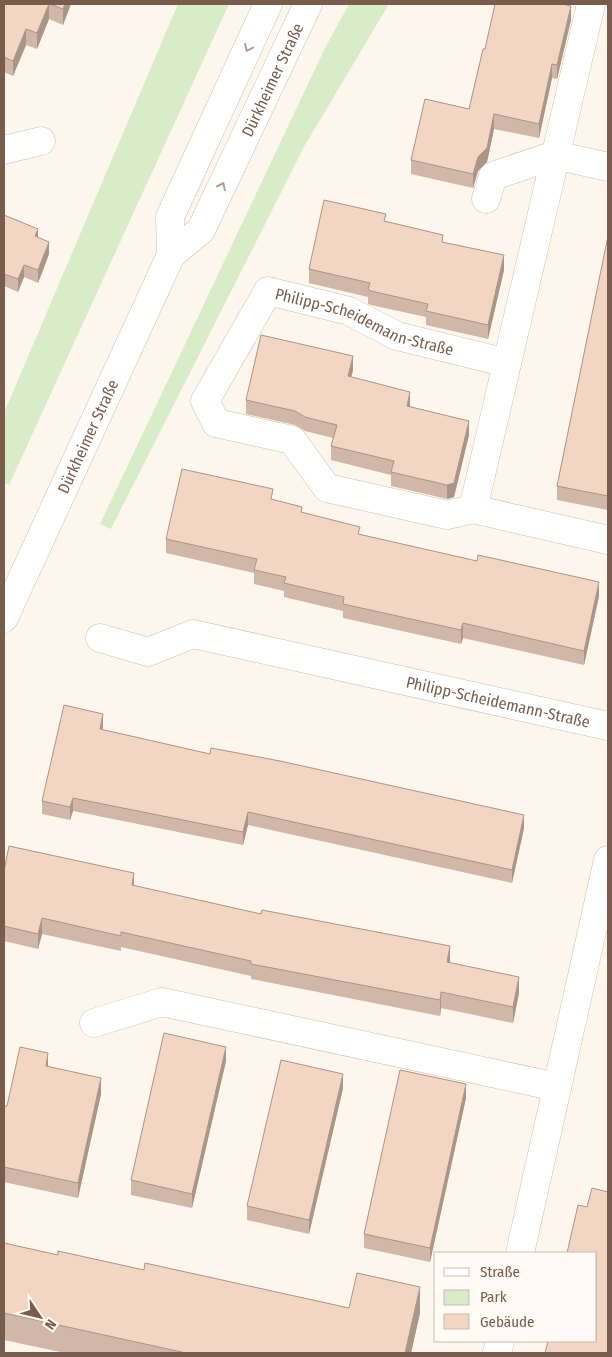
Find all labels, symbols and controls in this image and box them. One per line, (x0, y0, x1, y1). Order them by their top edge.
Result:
street label: Dürkheimer Straße (238, 20, 308, 140)
one-way arrow (243, 43, 254, 52)
one-way arrow (216, 182, 226, 191)
street label: Philipp-Scheidemann-Straße (273, 284, 456, 360)
street label: Dürkheimer Straße (54, 376, 122, 496)
street label: Philipp-Scheidemann-Straße (404, 673, 592, 732)
legend (434, 1252, 597, 1342)
text: Straße (480, 1263, 520, 1281)
text: Park (480, 1288, 507, 1306)
north arrow (15, 1292, 65, 1342)
text: Gebäude (480, 1313, 535, 1331)
text: N (41, 1316, 60, 1332)

